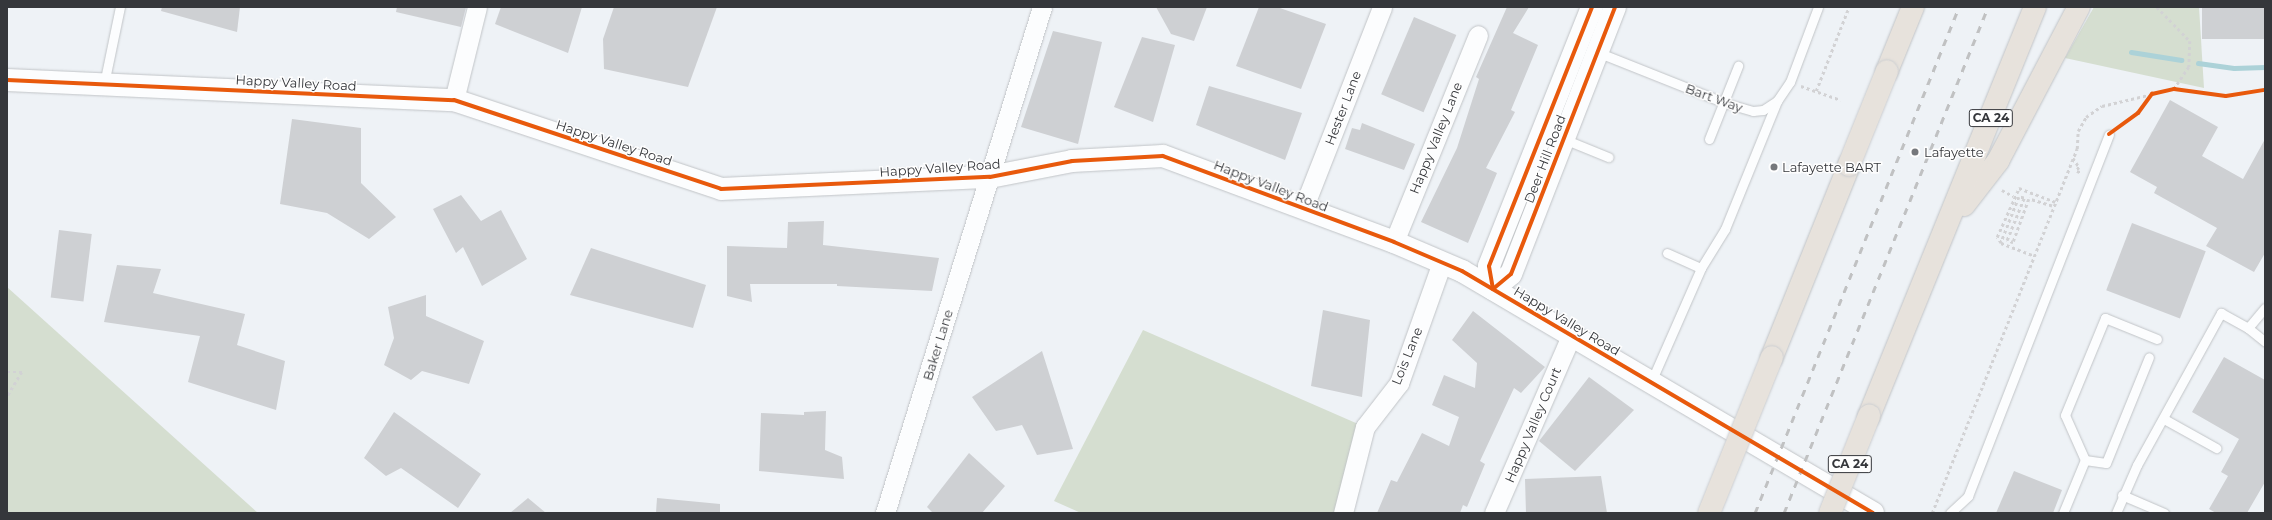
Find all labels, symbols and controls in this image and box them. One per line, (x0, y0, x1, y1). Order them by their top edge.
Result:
street label: Hester Lane (1322, 69, 1364, 147)
street label: Happy Valley Road (235, 72, 357, 94)
street label: Happy Valley Lane (1406, 80, 1466, 196)
street label: Bart Way (1683, 80, 1745, 116)
road number: CA 24 (1968, 108, 2014, 128)
street label: Deer Hill Road (1521, 113, 1569, 205)
street label: Happy Valley Road (554, 117, 674, 169)
place label: Lafayette (1924, 144, 1984, 160)
marker: Lafayette (1909, 146, 1921, 158)
street label: Happy Valley Road (879, 156, 1001, 180)
street label: Happy Valley Road (1212, 157, 1330, 215)
place label: Lafayette BART (1782, 159, 1881, 175)
marker: Lafayette BART (1769, 162, 1779, 172)
street label: Happy Valley Road (1511, 283, 1623, 359)
street label: Baker Lane (920, 308, 956, 382)
street label: Lois Lane (1388, 325, 1426, 387)
street label: Happy Valley Court (1502, 365, 1564, 485)
road number: CA 24 (1827, 454, 1873, 474)

